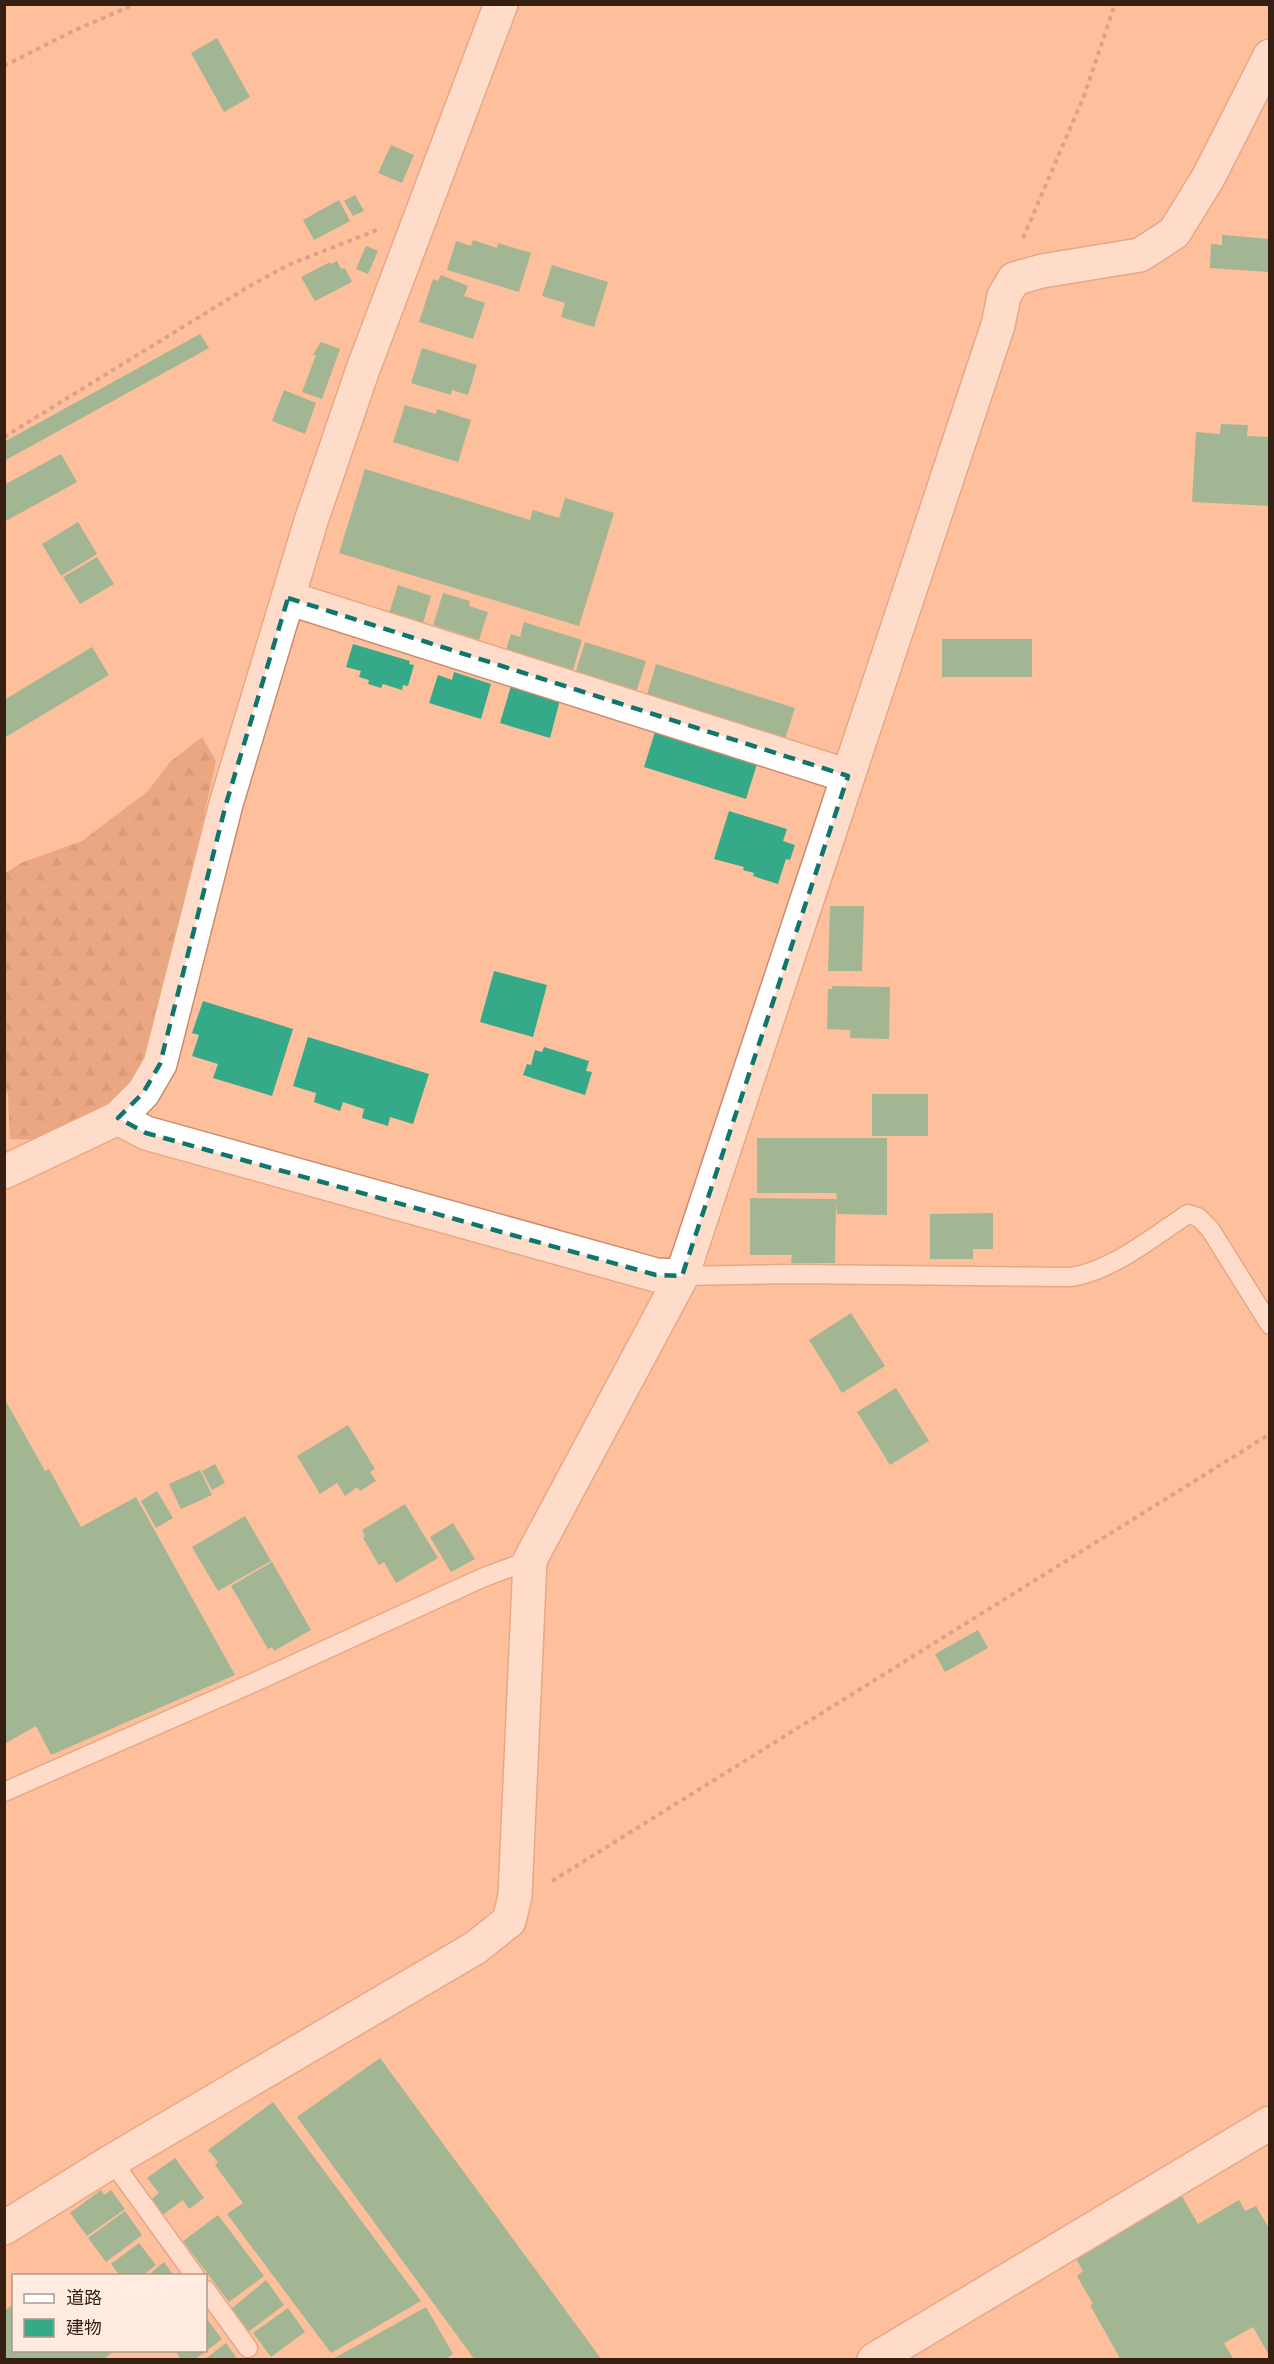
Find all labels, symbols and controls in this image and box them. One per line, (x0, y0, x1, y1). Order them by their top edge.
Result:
legend (12, 2274, 207, 2352)
text: 道路 (66, 2288, 102, 2311)
text: 建物 (66, 2318, 102, 2341)

